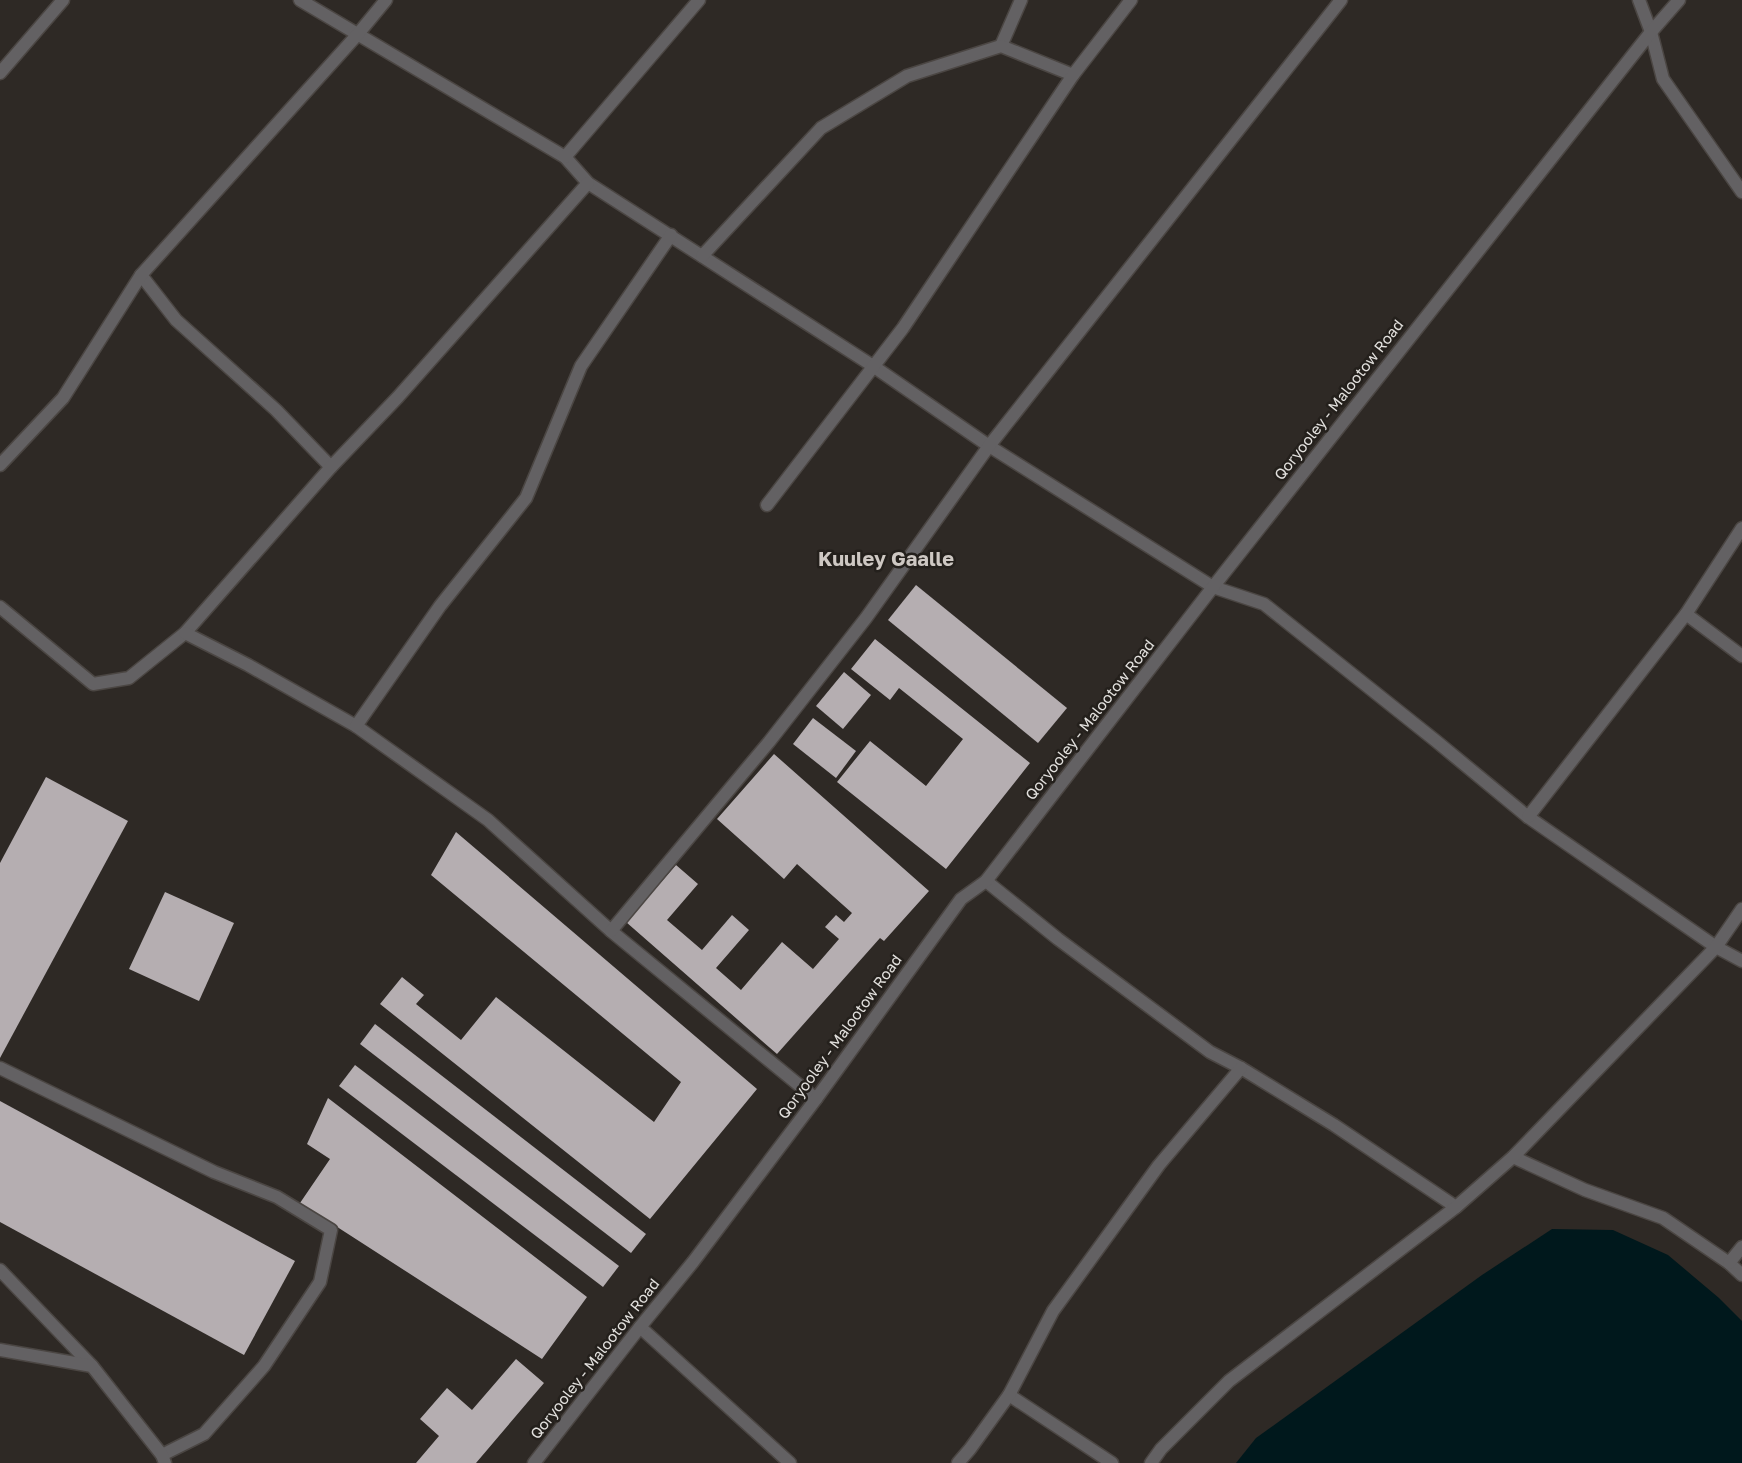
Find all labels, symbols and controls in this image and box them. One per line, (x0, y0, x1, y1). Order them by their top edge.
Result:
street label: Qoryooley - Malootow Road (1270, 316, 1406, 483)
district label: Kuuley Gaalle (818, 546, 954, 570)
street label: Qoryooley - Malootow Road (1021, 636, 1157, 803)
street label: Qoryooley - Malootow Road (774, 951, 905, 1122)
street label: Qoryooley - Malootow Road (526, 1275, 662, 1442)

